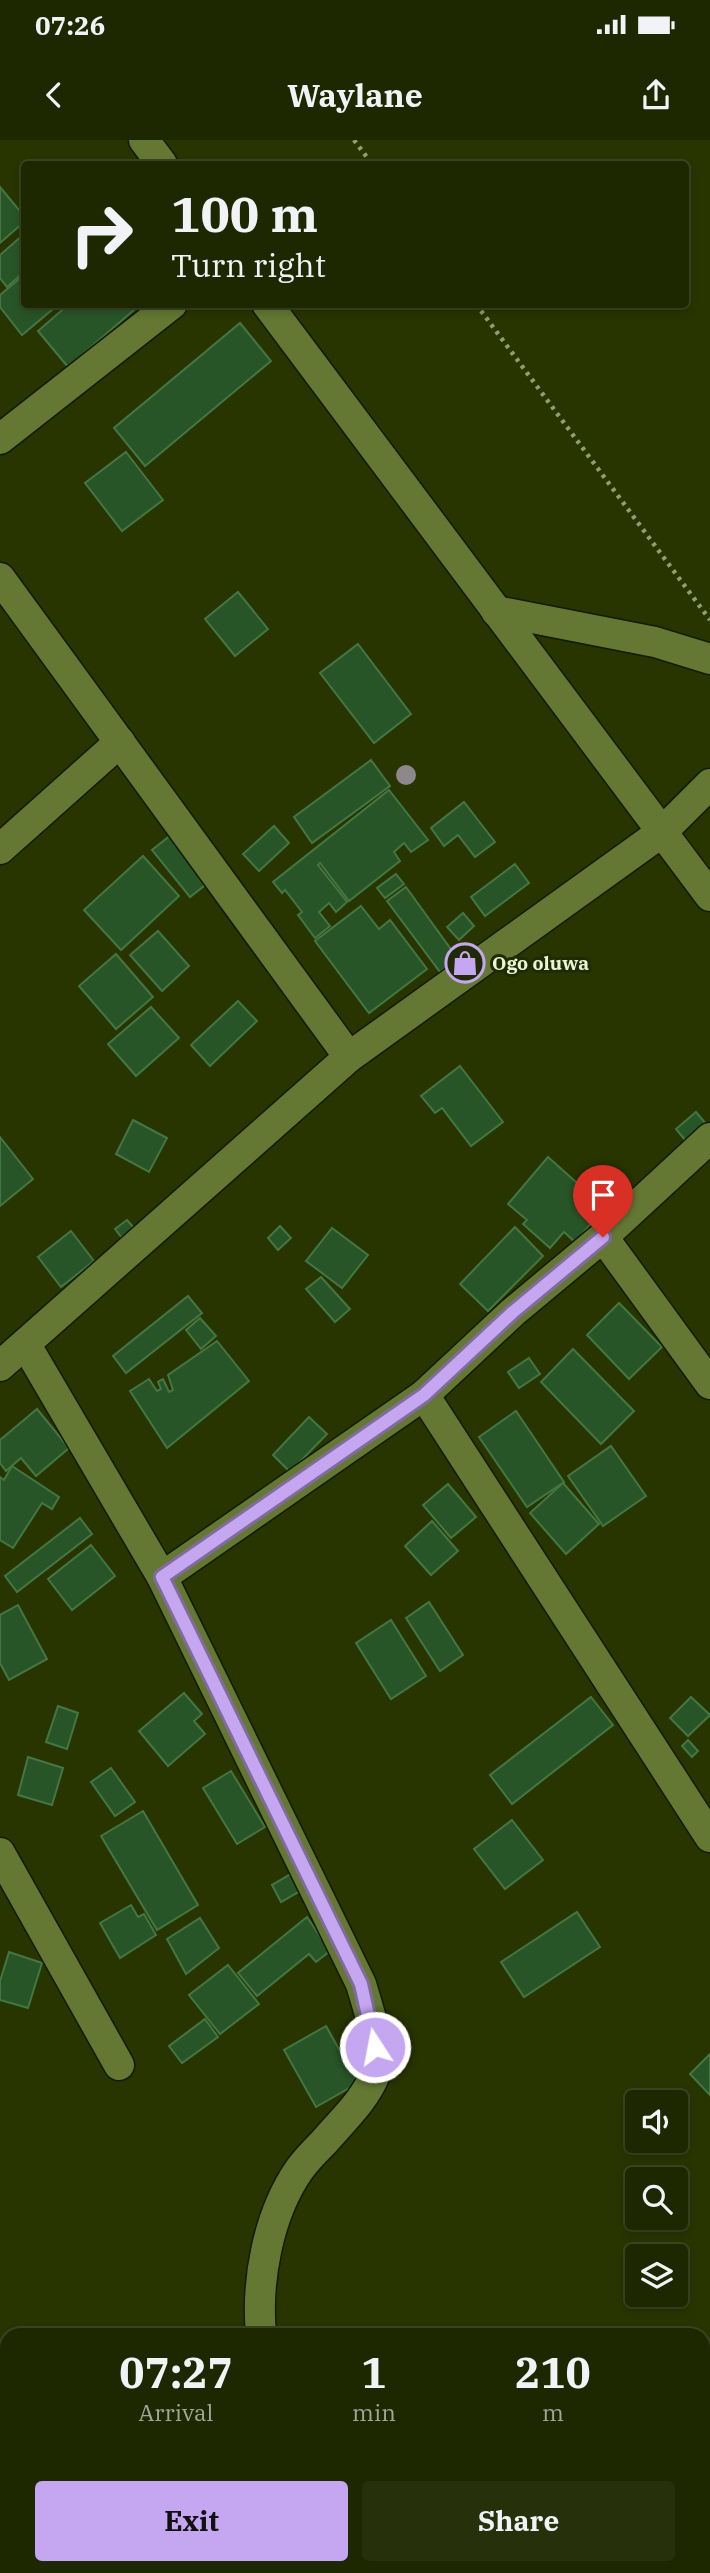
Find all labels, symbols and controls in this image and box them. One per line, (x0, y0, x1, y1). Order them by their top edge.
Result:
text: 07:26 (35, 8, 105, 42)
text: Waylane (287, 74, 423, 116)
icon: back (35, 76, 73, 114)
icon: share (637, 76, 675, 114)
text: 100 m (171, 182, 318, 245)
icon: right (56, 189, 147, 280)
text: Turn right (171, 244, 326, 286)
shop icon: Ogo oluwa (444, 942, 486, 984)
place label: Ogo oluwa (492, 951, 589, 975)
pin (573, 1165, 633, 1237)
icon: arrive (584, 1176, 622, 1214)
position arrow (338, 2010, 412, 2084)
map controls (625, 2090, 688, 2307)
button: sound (625, 2090, 688, 2153)
button: search (625, 2167, 688, 2230)
button: layers (625, 2244, 688, 2307)
text: 07:27 (119, 2345, 233, 2400)
text: 1 (361, 2345, 387, 2400)
text: 210 (515, 2345, 591, 2400)
text: Arrival (139, 2397, 213, 2427)
text: min (352, 2397, 396, 2427)
text: m (542, 2397, 564, 2427)
button: Exit (35, 2481, 348, 2561)
button: Share (362, 2481, 675, 2561)

